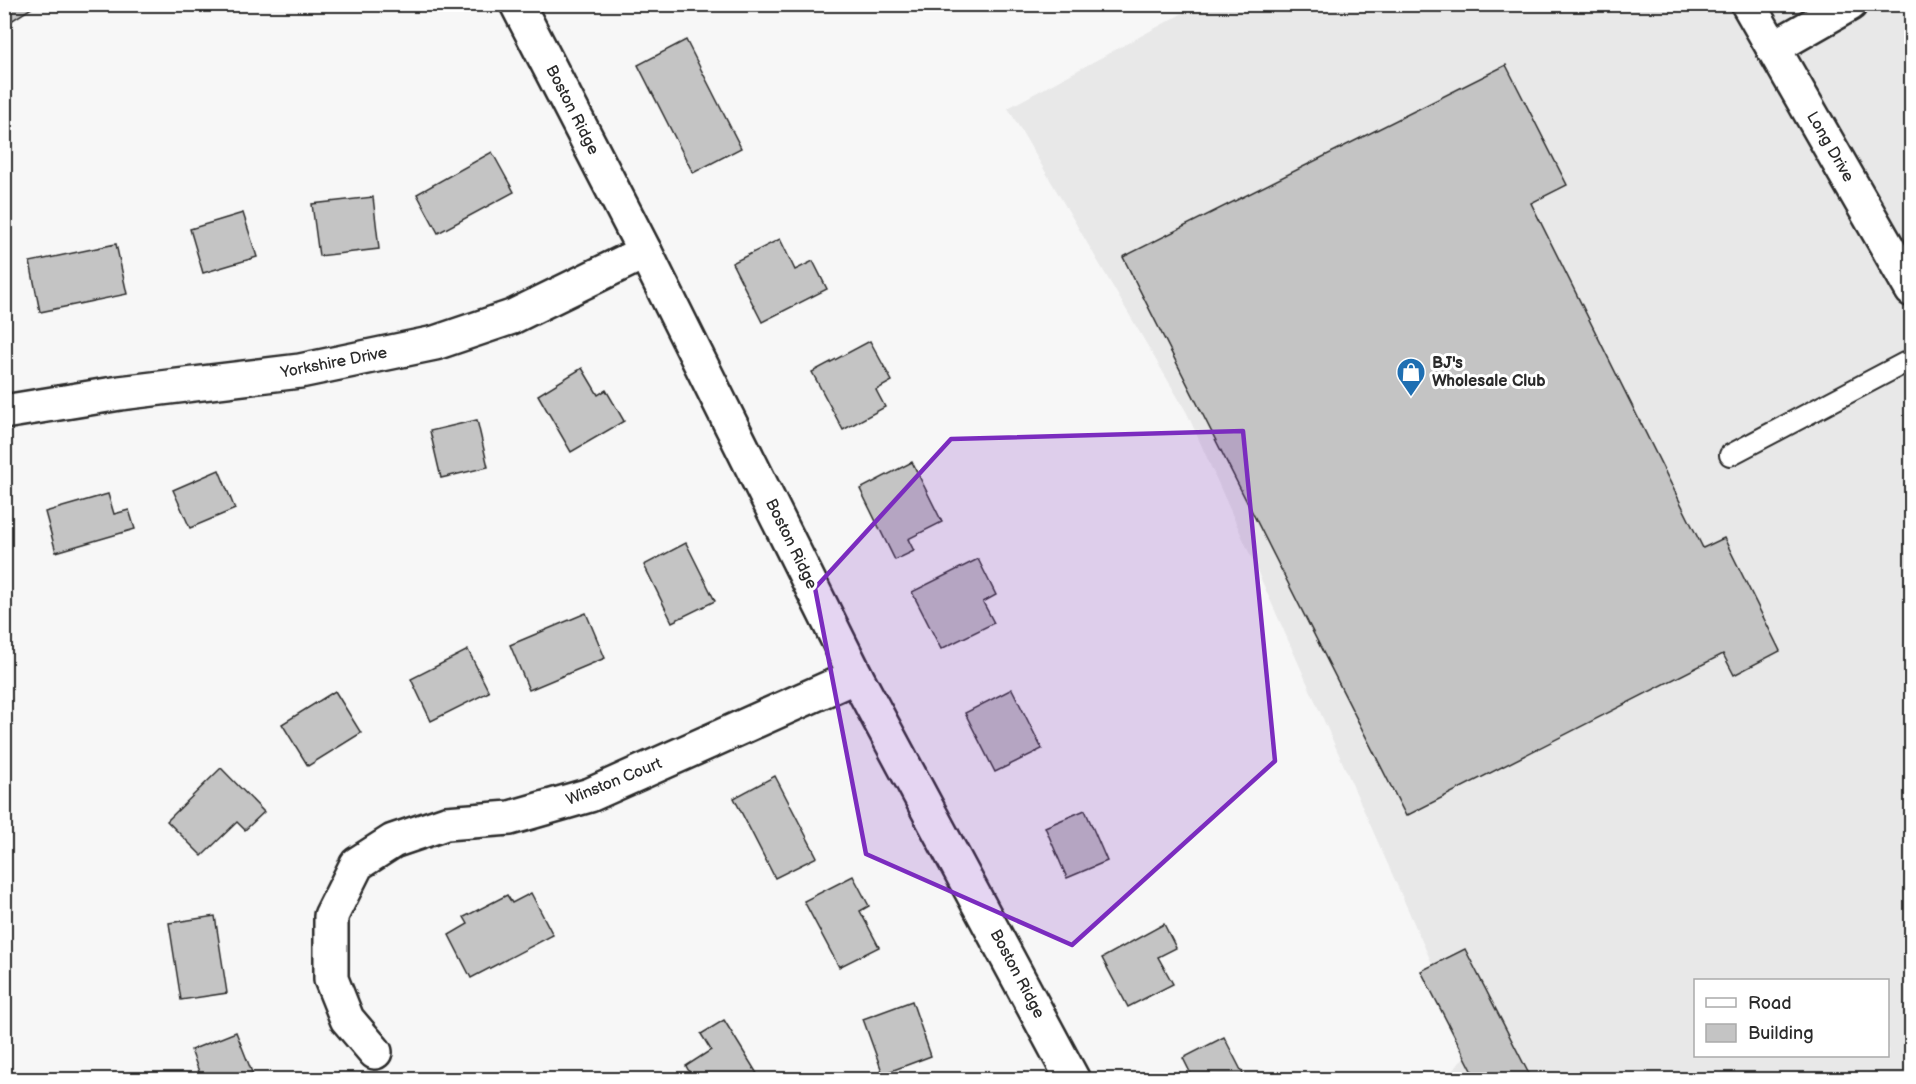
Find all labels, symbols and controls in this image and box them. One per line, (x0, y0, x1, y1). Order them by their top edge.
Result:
street label: Boston Ridge (541, 62, 603, 158)
street label: Long Drive (1802, 108, 1858, 186)
street label: Yorkshire Drive (278, 343, 389, 383)
place label: BJ's Wholesale Club (1432, 354, 1546, 391)
shop icon: BJ's Wholesale Club (1395, 356, 1427, 398)
street label: Boston Ridge (761, 496, 821, 593)
street label: Winston Court (563, 754, 665, 810)
street label: Boston Ridge (986, 926, 1049, 1022)
legend (1694, 979, 1889, 1057)
text: Road (1748, 993, 1792, 1014)
text: Building (1748, 1023, 1814, 1044)

